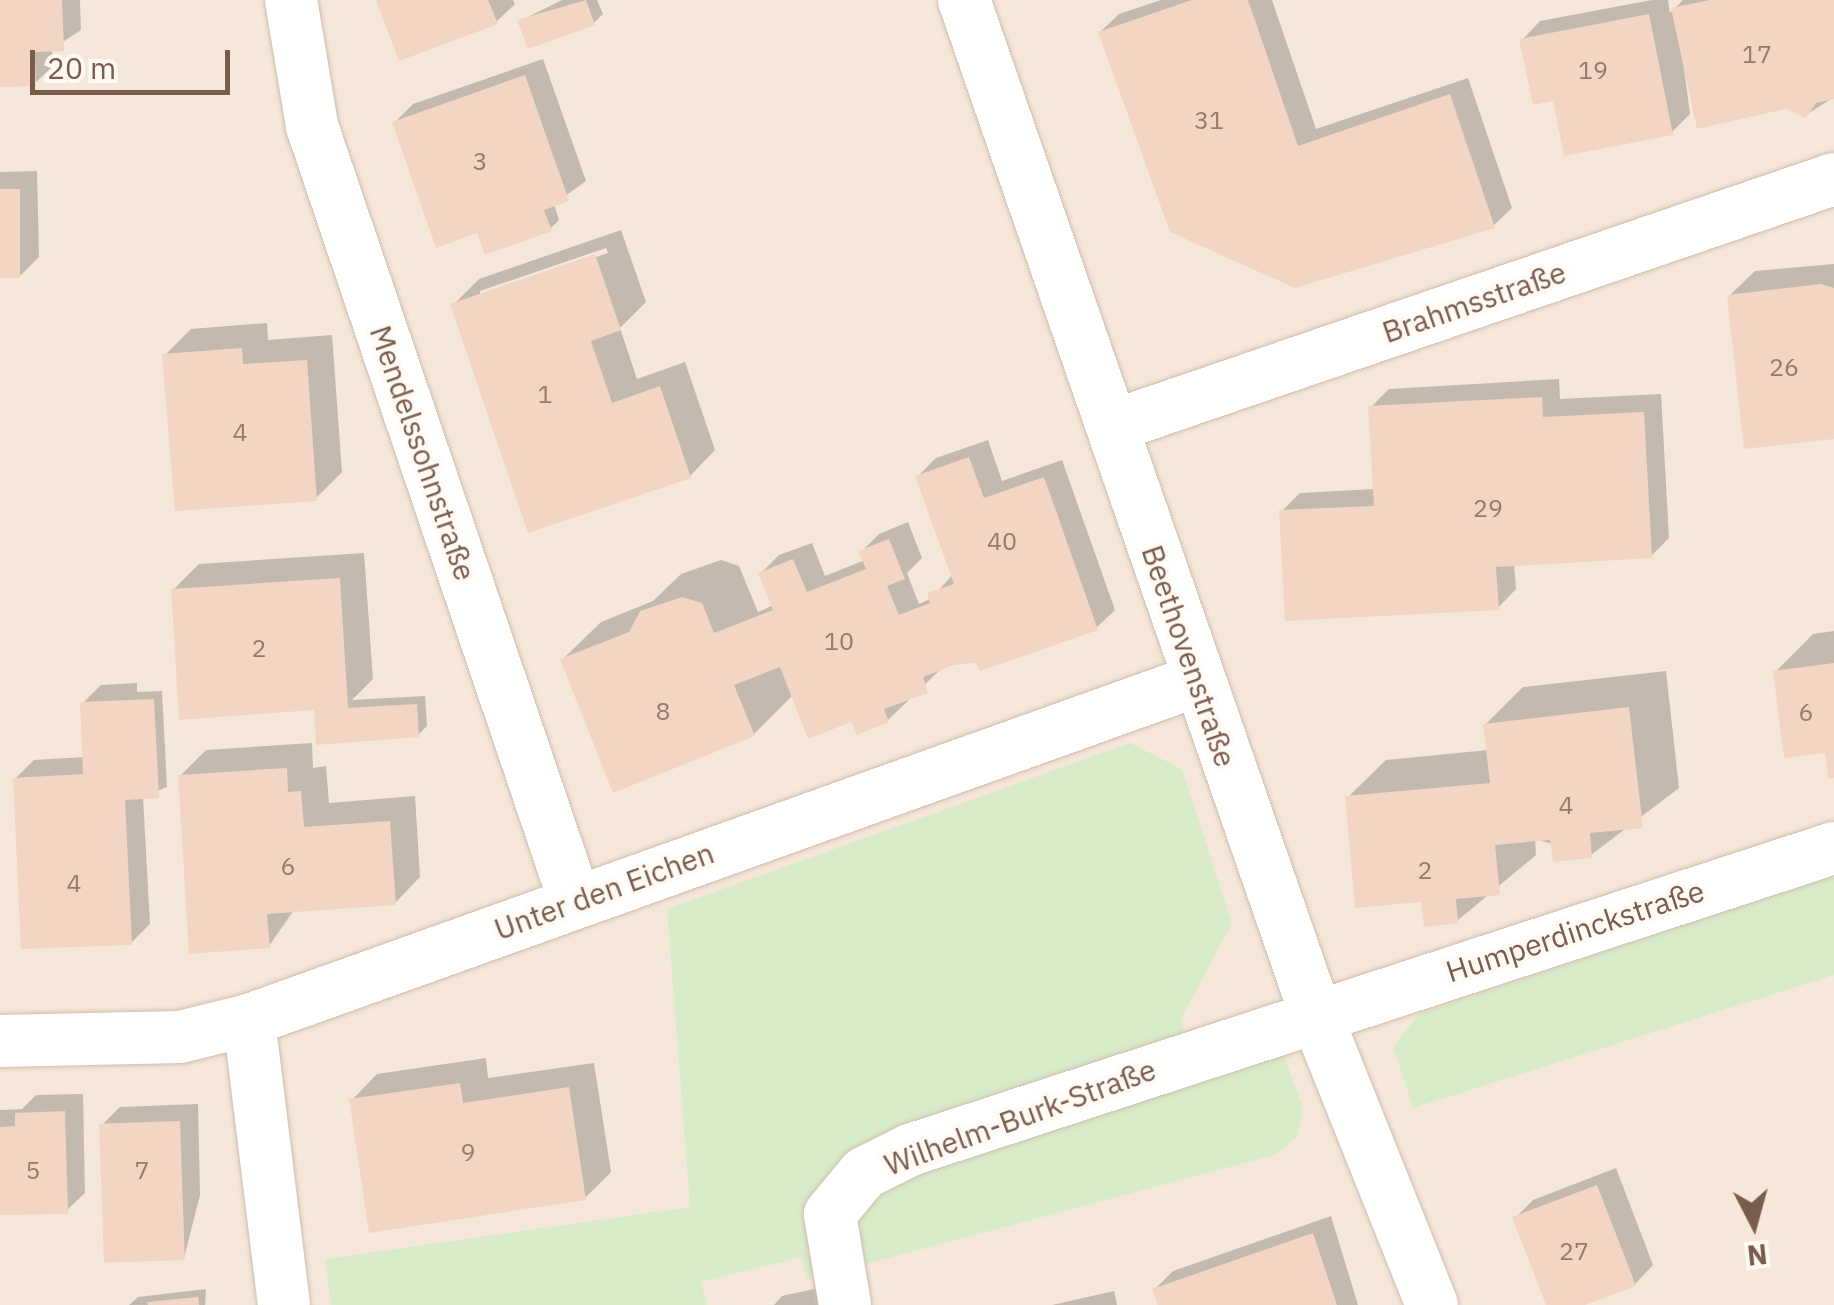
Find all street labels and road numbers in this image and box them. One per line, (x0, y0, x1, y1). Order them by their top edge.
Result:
street label: Brahmsstraße (1378, 254, 1570, 350)
street label: Mendelssohnstraße (362, 321, 484, 585)
street label: Beethovenstraße (1134, 540, 1244, 772)
street label: Unter den Eichen (489, 835, 719, 947)
street label: Humperdinckstraße (1441, 872, 1709, 990)
street label: Wilhelm-Burk-Straße (879, 1051, 1161, 1183)

